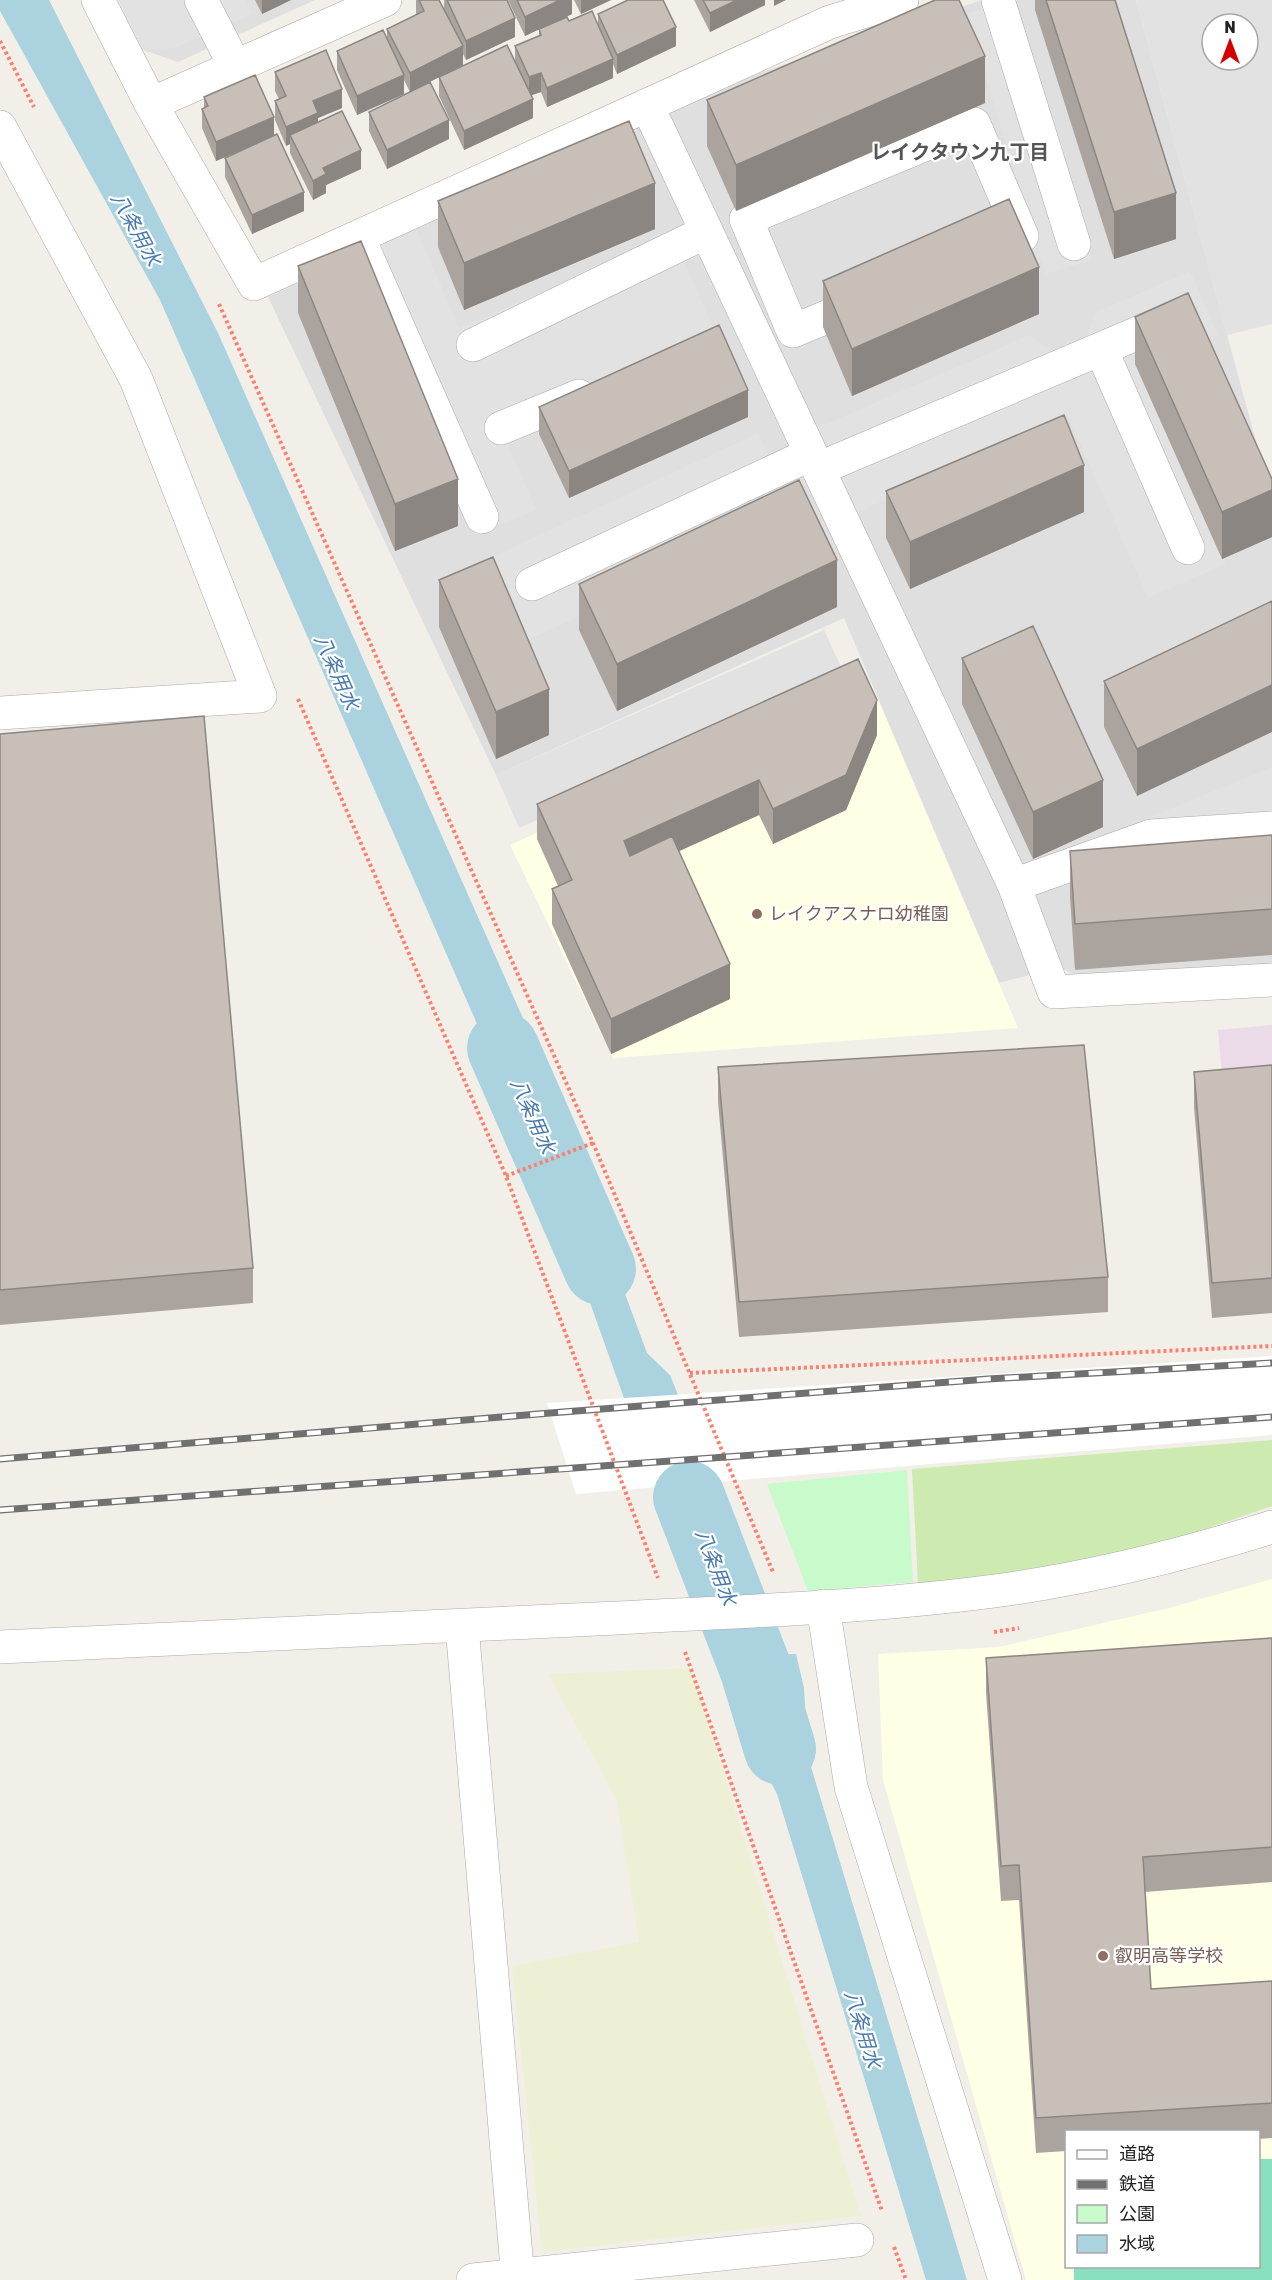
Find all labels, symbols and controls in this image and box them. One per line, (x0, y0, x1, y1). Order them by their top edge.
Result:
north arrow (1200, 12, 1260, 72)
text: N (1224, 18, 1236, 37)
district label: レイクタウン九丁目 (871, 140, 1049, 164)
water label: 八条用水 (106, 188, 167, 272)
water label: 八条用水 (310, 631, 365, 715)
place label: レイクアスナロ幼稚園 (769, 903, 949, 925)
marker: レイクアスナロ幼稚園 (750, 907, 764, 921)
water label: 八条用水 (506, 1075, 561, 1159)
water label: 八条用水 (690, 1525, 742, 1611)
place label: 叡明高等学校 (1115, 1945, 1223, 1967)
marker: 叡明高等学校 (1096, 1949, 1110, 1963)
water label: 八条用水 (840, 1987, 887, 2073)
legend (1065, 2130, 1260, 2268)
text: 道路 (1119, 2143, 1155, 2165)
text: 鉄道 (1119, 2173, 1155, 2195)
text: 公園 (1119, 2203, 1155, 2225)
text: 水域 (1119, 2233, 1155, 2255)

